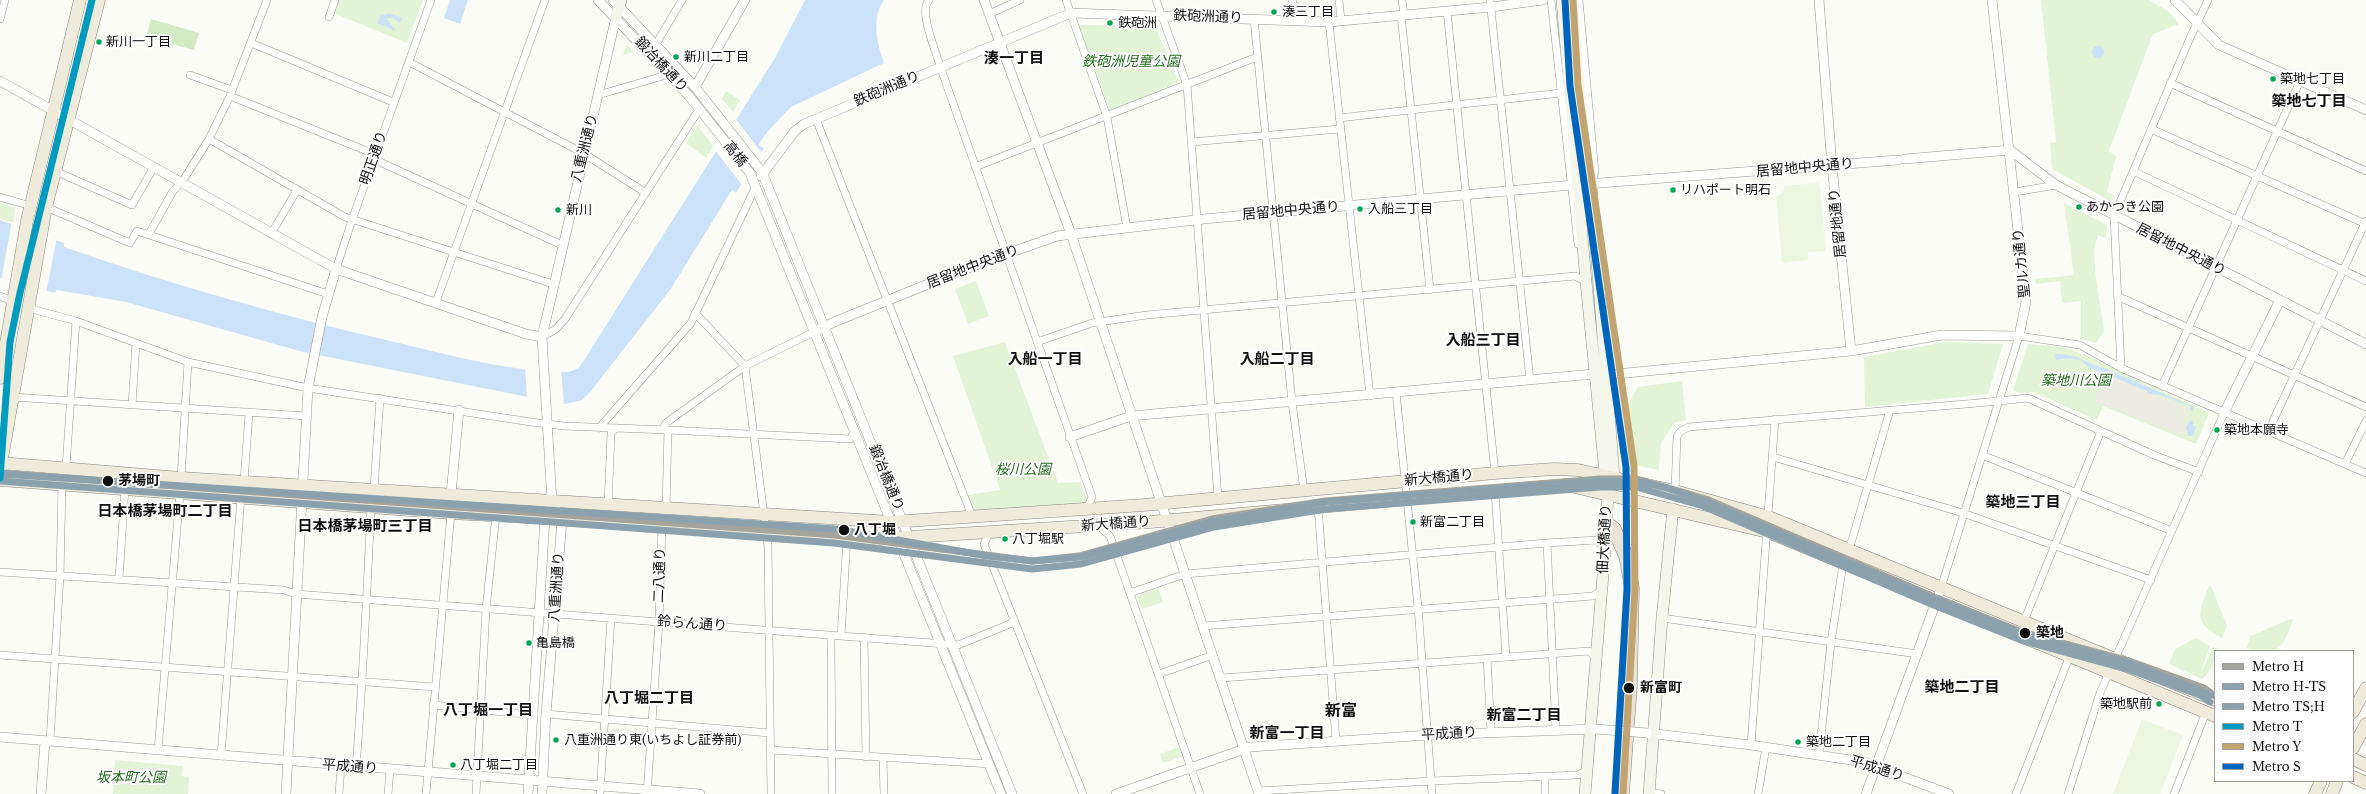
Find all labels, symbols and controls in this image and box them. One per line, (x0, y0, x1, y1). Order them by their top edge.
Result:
place label: 湊三丁目 (1282, 4, 1334, 20)
street label: 鉄砲洲通り (1173, 7, 1243, 27)
marker: 湊三丁目 (1269, 7, 1279, 17)
place label: 鉄砲洲 (1118, 15, 1157, 31)
marker: 鉄砲洲 (1105, 18, 1115, 28)
place label: 新川一丁目 (106, 34, 171, 50)
street label: 鍛冶橋通り (631, 34, 691, 96)
marker: 新川一丁目 (94, 37, 104, 47)
place label: 新川二丁目 (684, 49, 749, 65)
district label: 湊一丁目 (984, 50, 1044, 68)
marker: 新川二丁目 (671, 52, 681, 62)
park label: 鉄砲洲児童公園 (1082, 54, 1180, 70)
street label: 鉄砲洲通り (852, 68, 922, 110)
place label: 築地七丁目 (2280, 71, 2345, 87)
marker: 築地七丁目 (2268, 74, 2278, 84)
district label: 築地七丁目 (2272, 93, 2346, 111)
street label: 八重洲通り (568, 112, 602, 184)
street label: 明正通り (357, 129, 391, 187)
street label: 高橋 (720, 138, 750, 170)
street label: 居留地中央通り (1755, 155, 1855, 181)
place label: リハポート明石 (1680, 182, 1771, 198)
marker: リハポート明石 (1668, 185, 1678, 195)
street label: 居留地通り (1826, 187, 1850, 259)
street label: 居留地中央通り (1241, 198, 1341, 224)
place label: あかつき公園 (2086, 199, 2164, 215)
place label: 入船三丁目 (1368, 201, 1433, 217)
place label: 新川 (566, 202, 592, 218)
marker: あかつき公園 (2074, 202, 2084, 212)
marker: 入船三丁目 (1355, 204, 1365, 214)
marker: 新川 (553, 205, 563, 215)
street label: 居留地中央通り (2134, 220, 2228, 280)
street label: 聖ルカ通り (2010, 227, 2034, 299)
street label: 居留地中央通り (924, 242, 1022, 292)
district label: 入船三丁目 (1446, 332, 1520, 350)
district label: 入船一丁目 (1008, 351, 1082, 369)
district label: 入船二丁目 (1240, 351, 1314, 369)
park label: 築地川公園 (2041, 373, 2111, 389)
place label: 築地本願寺 (2224, 422, 2289, 438)
marker: 築地本願寺 (2212, 425, 2222, 435)
street label: 鍛冶橋通り (865, 442, 907, 514)
park label: 桜川公園 (995, 462, 1051, 478)
street label: 新大橋通り (1403, 467, 1475, 489)
place label: 茅場町 (118, 473, 160, 489)
marker: 茅場町 (101, 474, 115, 488)
district label: 築地三丁目 (1986, 494, 2060, 512)
district label: 日本橋茅場町二丁目 (98, 503, 232, 521)
street label: 佃大橋通り (1595, 504, 1615, 574)
street label: 新大橋通り (1080, 513, 1152, 535)
place label: 新富二丁目 (1420, 514, 1485, 530)
marker: 新富二丁目 (1408, 517, 1418, 527)
district label: 日本橋茅場町三丁目 (298, 518, 432, 536)
place label: 八丁堀 (854, 522, 896, 538)
marker: 八丁堀 (837, 523, 851, 537)
place label: 八丁堀駅 (1012, 531, 1064, 547)
marker: 八丁堀駅 (1000, 534, 1010, 544)
street label: 二八通り (651, 547, 669, 603)
street label: 八重洲通り (546, 551, 568, 623)
street label: 鈴らん通り (656, 613, 728, 635)
place label: 築地 (2036, 625, 2064, 641)
marker: 築地 (2018, 626, 2032, 640)
place label: 亀島橋 (536, 635, 575, 651)
marker: 亀島橋 (524, 638, 534, 648)
legend (2214, 650, 2354, 782)
text: Metro H (2252, 659, 2304, 674)
district label: 築地二丁目 (1925, 679, 1999, 697)
text: Metro H-TS (2252, 679, 2326, 694)
place label: 新富町 (1640, 680, 1682, 696)
marker: 新富町 (1622, 681, 1636, 695)
district label: 八丁堀二丁目 (604, 690, 694, 708)
place label: 築地駅前 (2100, 696, 2152, 712)
marker: 築地駅前 (2154, 699, 2164, 709)
text: Metro TS;H (2252, 699, 2325, 714)
district label: 新富 (1325, 701, 1357, 721)
district label: 八丁堀一丁目 (443, 702, 533, 720)
district label: 新富二丁目 (1487, 707, 1561, 725)
text: Metro T (2252, 719, 2302, 734)
street label: 平成通り (1421, 724, 1477, 744)
district label: 新富一丁目 (1250, 725, 1324, 743)
place label: 八重洲通り東(いちよし証券前) (564, 732, 742, 748)
place label: 築地二丁目 (1806, 734, 1871, 750)
marker: 八重洲通り東(いちよし証券前) (551, 735, 561, 745)
marker: 築地二丁目 (1793, 737, 1803, 747)
text: Metro Y (2252, 739, 2301, 754)
street label: 平成通り (1848, 753, 1906, 785)
street label: 平成通り (321, 757, 379, 777)
place label: 八丁堀二丁目 (460, 757, 538, 773)
text: Metro S (2252, 759, 2301, 774)
marker: 八丁堀二丁目 (448, 760, 458, 770)
park label: 坂本町公園 (96, 770, 166, 786)

